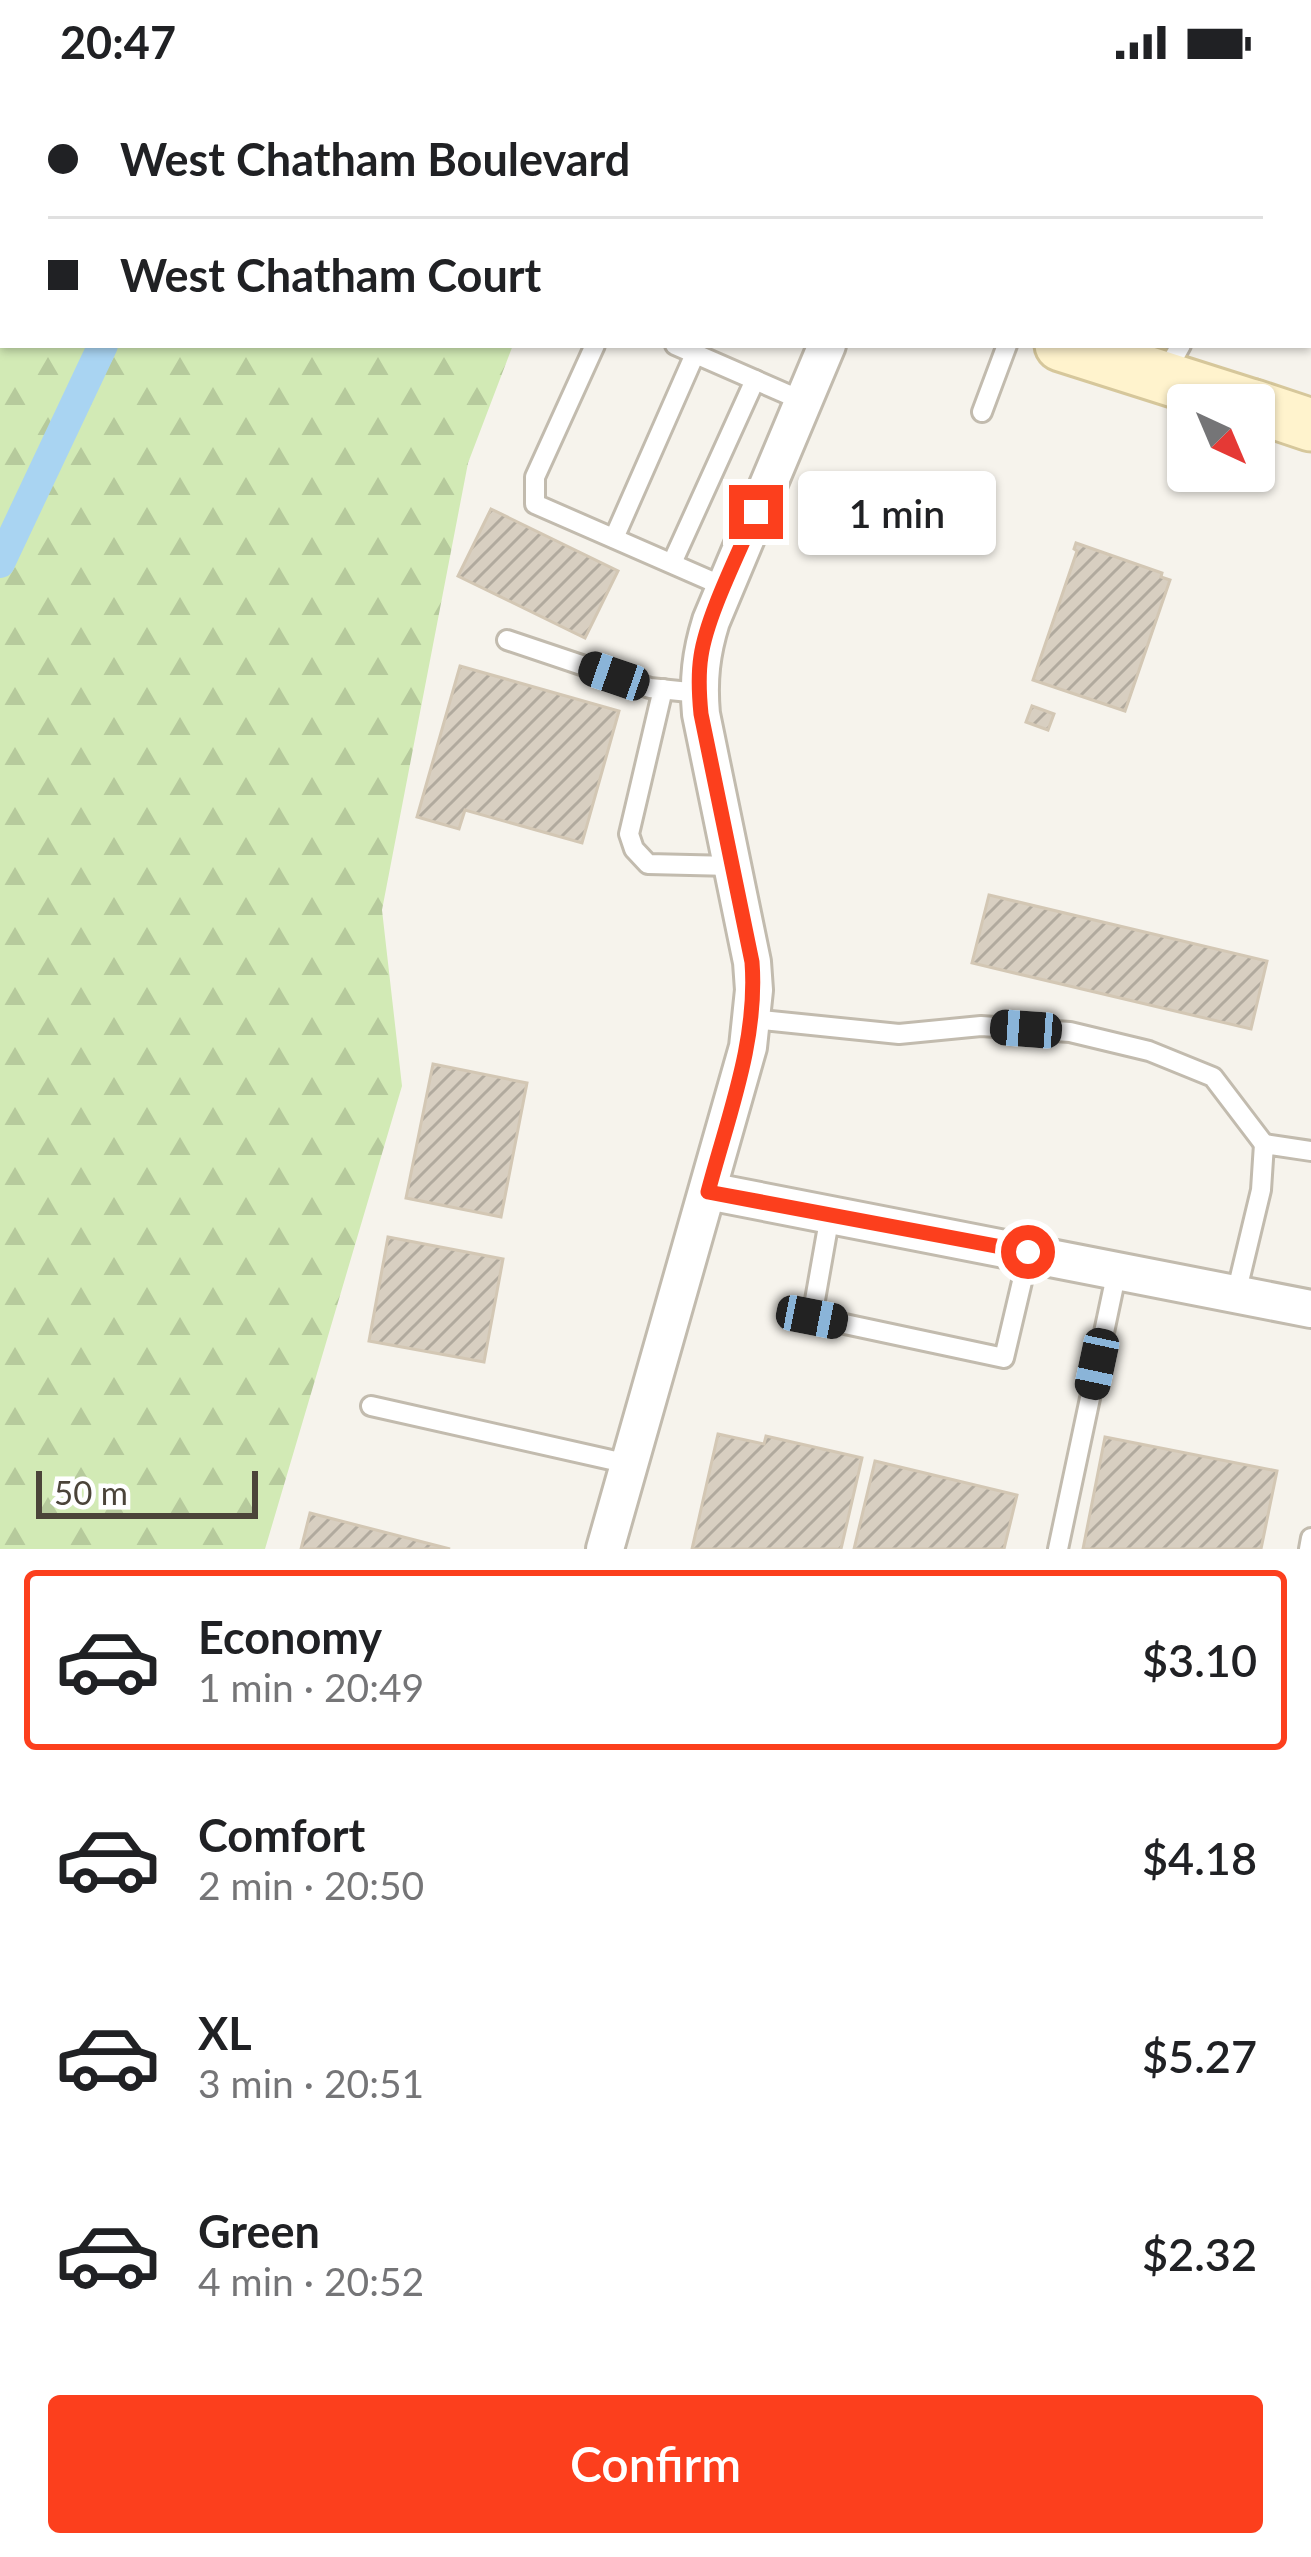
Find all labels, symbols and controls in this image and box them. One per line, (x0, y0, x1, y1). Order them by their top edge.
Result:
text: 20:47 (60, 15, 176, 69)
text: West Chatham Boulevard (120, 132, 630, 186)
text: West Chatham Court (120, 248, 541, 302)
north arrow (1167, 384, 1275, 492)
map controls (1167, 384, 1275, 492)
callout: 1 min (798, 470, 996, 554)
route end (729, 485, 783, 539)
text: 1 min (849, 490, 945, 536)
car (574, 647, 654, 705)
car (989, 1009, 1063, 1049)
route start (1001, 1225, 1055, 1279)
car (773, 1292, 851, 1342)
car (1072, 1325, 1122, 1403)
scale bar (36, 1465, 258, 1518)
text: 50 m (54, 1472, 128, 1512)
icon: car (54, 1606, 162, 1714)
text: Economy (198, 1610, 382, 1664)
text: $3.10 (1142, 1633, 1257, 1687)
text: 1 min · 20:49 (198, 1664, 424, 1710)
icon: car (54, 1804, 162, 1912)
text: Comfort (198, 1808, 365, 1862)
text: $4.18 (1142, 1831, 1257, 1885)
text: 2 min · 20:50 (198, 1862, 424, 1908)
icon: car (54, 2002, 162, 2110)
text: XL (198, 2006, 252, 2060)
text: $5.27 (1142, 2029, 1257, 2083)
text: 3 min · 20:51 (198, 2060, 424, 2106)
icon: car (54, 2200, 162, 2308)
text: Green (198, 2204, 320, 2258)
text: $2.32 (1142, 2227, 1257, 2281)
text: 4 min · 20:52 (198, 2258, 424, 2304)
button: Confirm (48, 2395, 1263, 2533)

